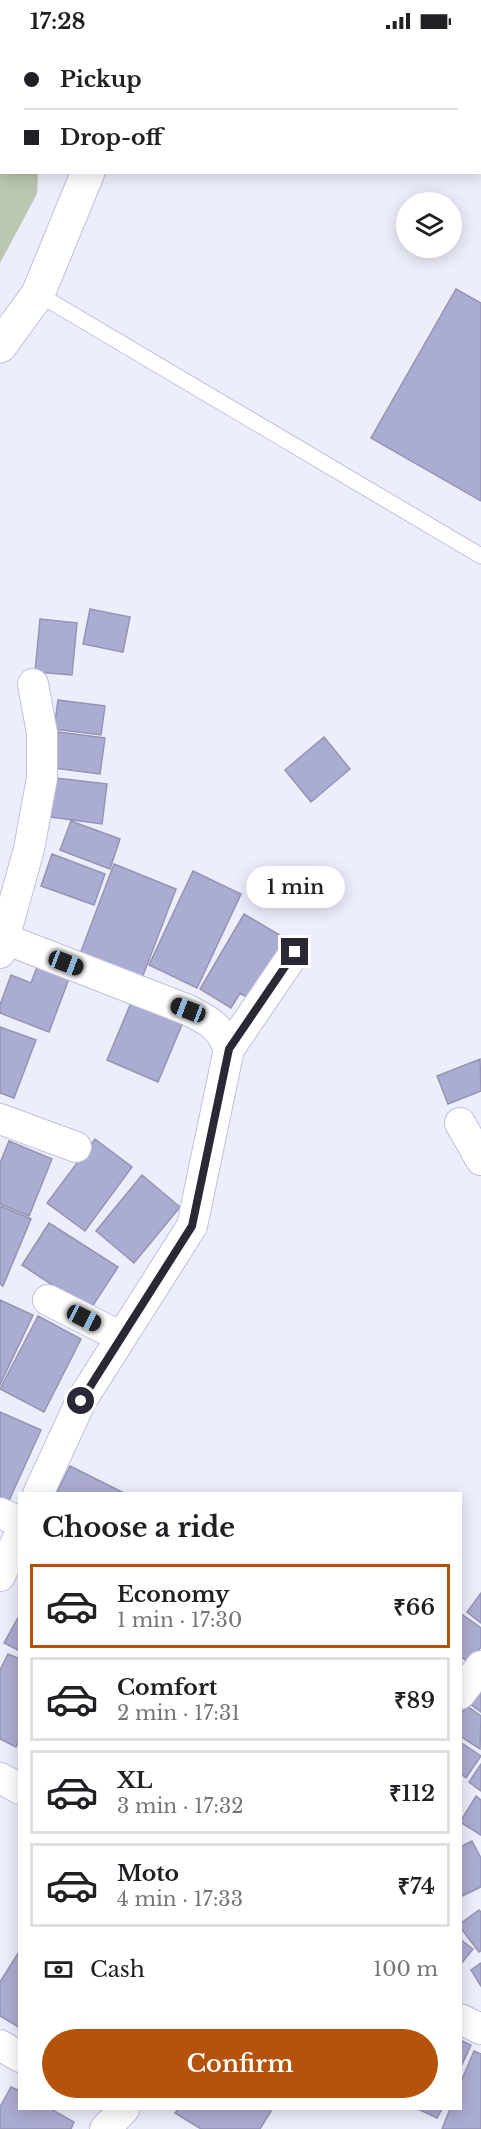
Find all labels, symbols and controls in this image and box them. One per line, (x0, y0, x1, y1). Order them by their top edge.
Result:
text: 17:28 (30, 8, 85, 35)
text: Pickup (60, 66, 142, 93)
text: Drop-off (60, 124, 162, 151)
map controls (396, 192, 462, 258)
button: layers (396, 192, 462, 258)
callout: 1 min (246, 865, 344, 907)
text: 1 min (267, 875, 324, 899)
route end (281, 938, 308, 965)
car (46, 948, 86, 978)
car (168, 995, 208, 1025)
car (64, 1302, 104, 1334)
route start (67, 1387, 94, 1414)
text: Choose a ride (42, 1511, 235, 1544)
icon: car (45, 1579, 99, 1633)
text: Economy (117, 1581, 229, 1608)
text: ₹66 (393, 1594, 435, 1621)
text: 1 min · 17:30 (117, 1608, 242, 1632)
icon: car (45, 1672, 99, 1726)
text: Comfort (117, 1674, 217, 1701)
text: ₹89 (394, 1687, 435, 1714)
text: 2 min · 17:31 (117, 1701, 240, 1725)
icon: car (45, 1765, 99, 1819)
text: XL (117, 1767, 152, 1794)
text: ₹112 (389, 1780, 435, 1807)
text: 3 min · 17:32 (117, 1794, 244, 1818)
icon: car (45, 1858, 99, 1912)
text: Moto (117, 1860, 179, 1887)
text: ₹74 (397, 1873, 435, 1900)
text: 4 min · 17:33 (117, 1887, 243, 1911)
icon: cash (42, 1953, 75, 1986)
text: Cash (90, 1956, 145, 1983)
text: 100 m (373, 1957, 438, 1981)
button: Confirm (42, 2029, 438, 2098)

